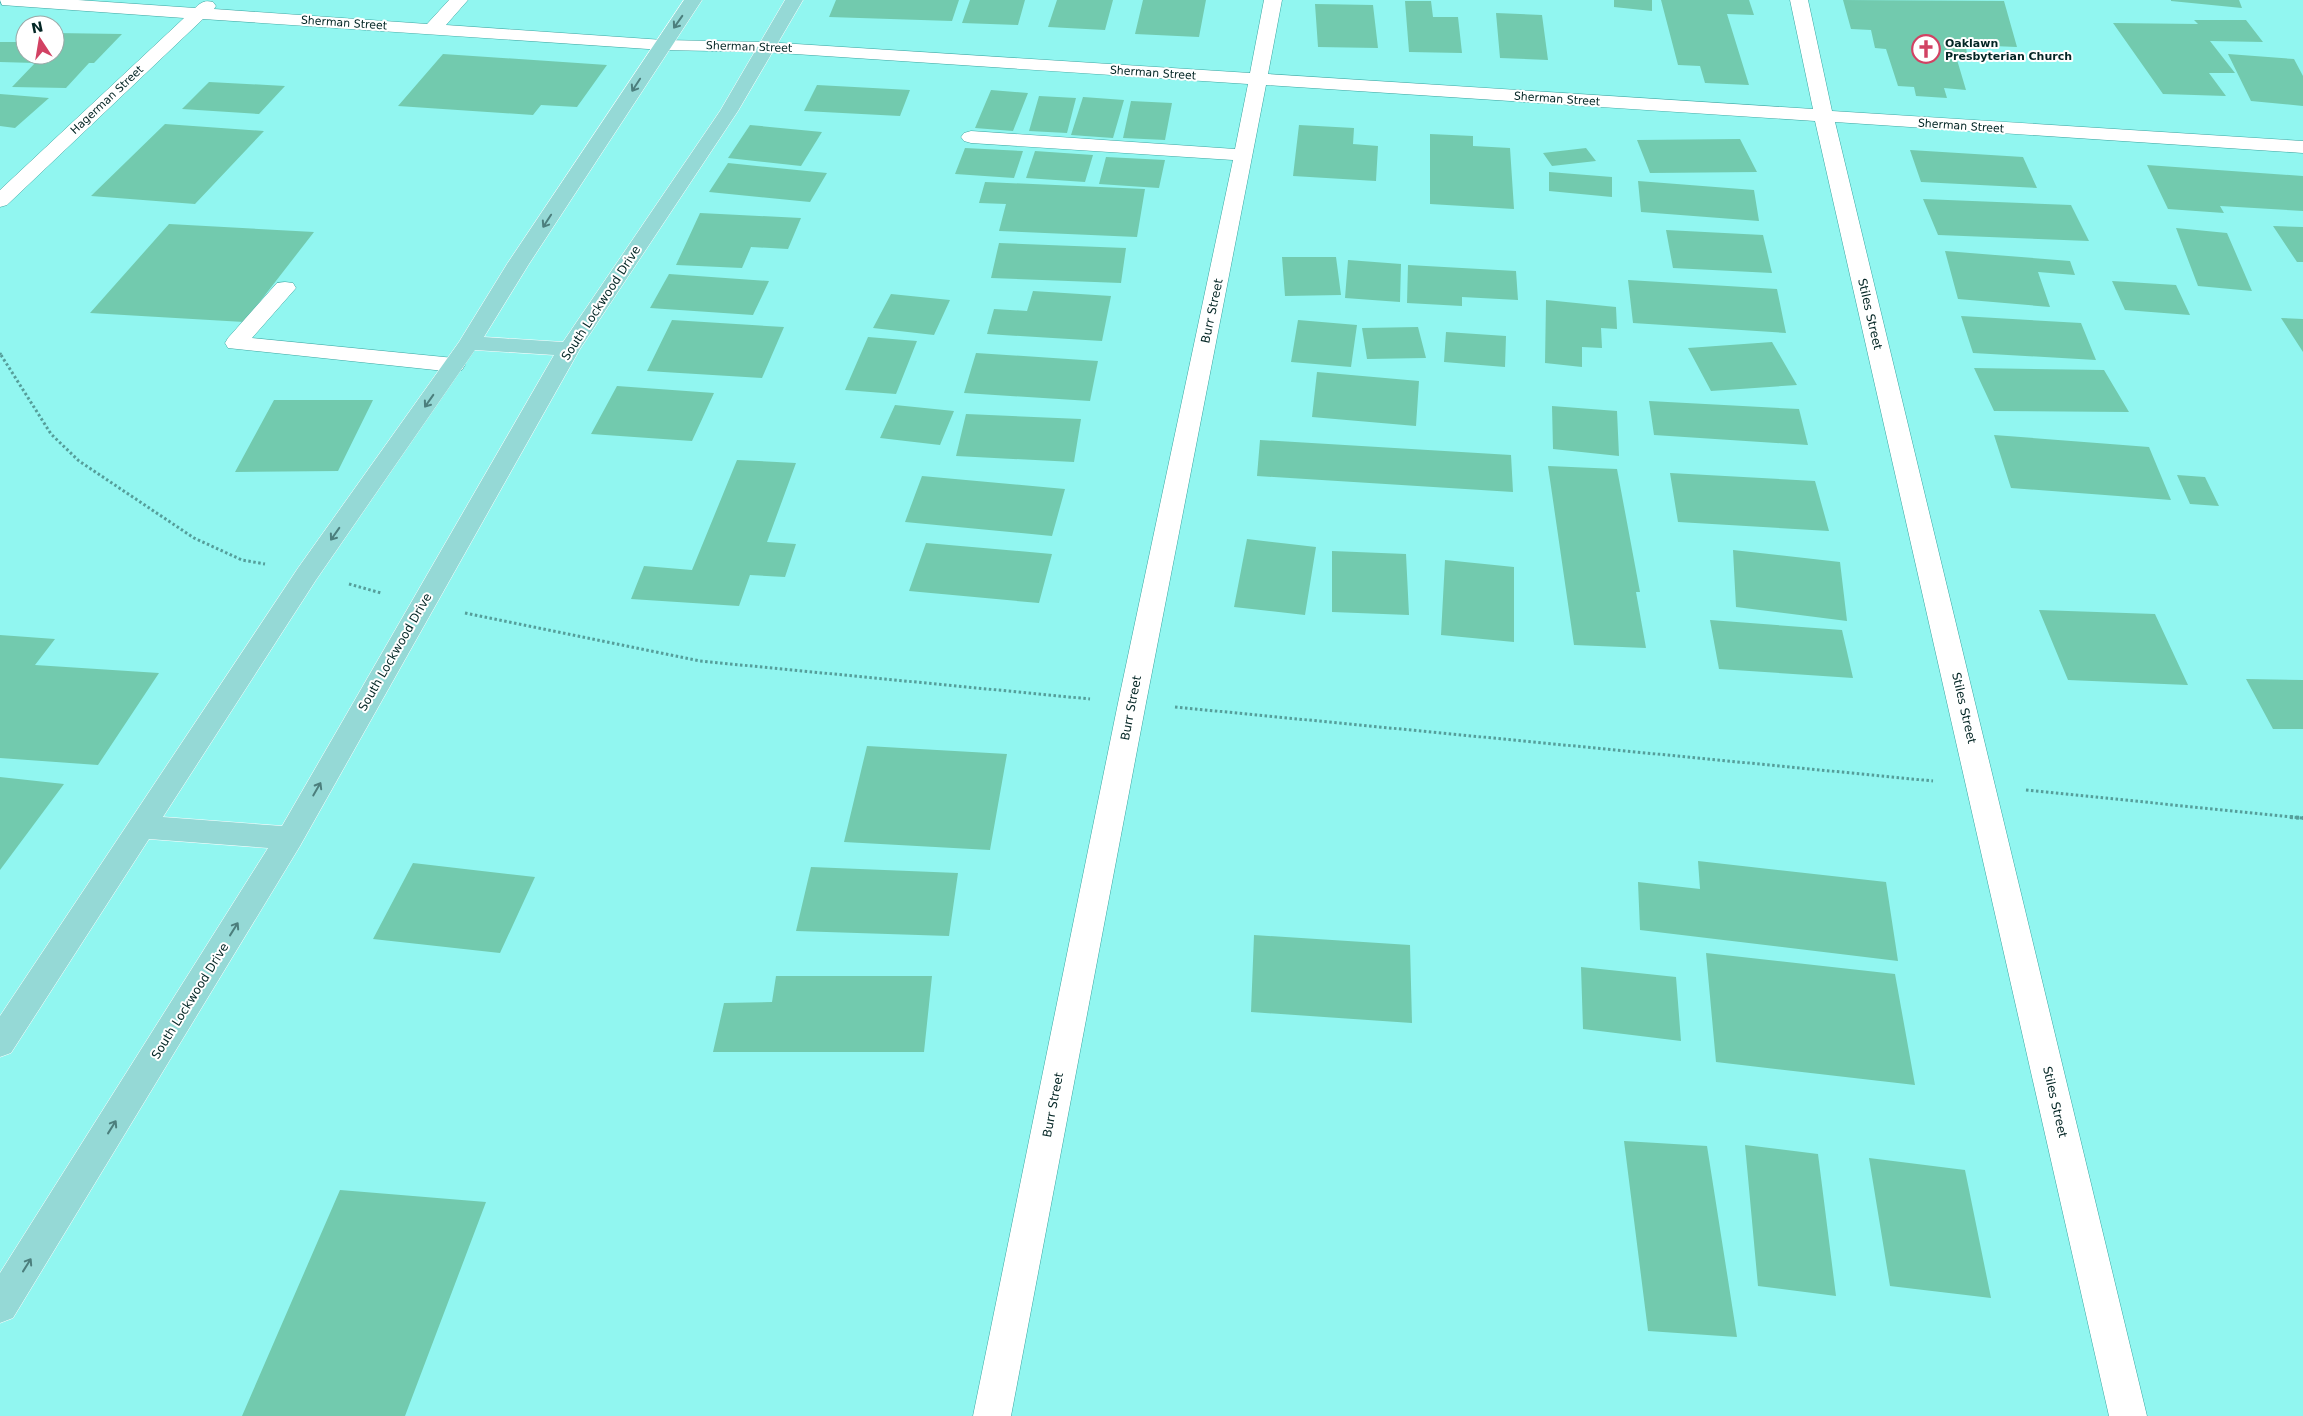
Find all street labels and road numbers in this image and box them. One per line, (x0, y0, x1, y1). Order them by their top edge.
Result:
street label: Sherman Street (300, 14, 388, 33)
street label: Sherman Street (706, 39, 793, 55)
street label: Hagerman Street (68, 63, 146, 137)
street label: Sherman Street (1109, 64, 1197, 83)
street label: Sherman Street (1513, 90, 1601, 109)
street label: Sherman Street (1917, 117, 2005, 136)
street label: South Lockwood Drive (559, 243, 643, 363)
street label: Burr Street (1198, 277, 1226, 345)
street label: Stiles Street (1855, 277, 1885, 351)
street label: South Lockwood Drive (355, 590, 435, 714)
street label: Stiles Street (1949, 671, 1979, 745)
street label: Burr Street (1118, 674, 1144, 742)
street label: South Lockwood Drive (149, 940, 231, 1062)
street label: Stiles Street (2040, 1065, 2070, 1139)
street label: Burr Street (1040, 1071, 1066, 1139)

